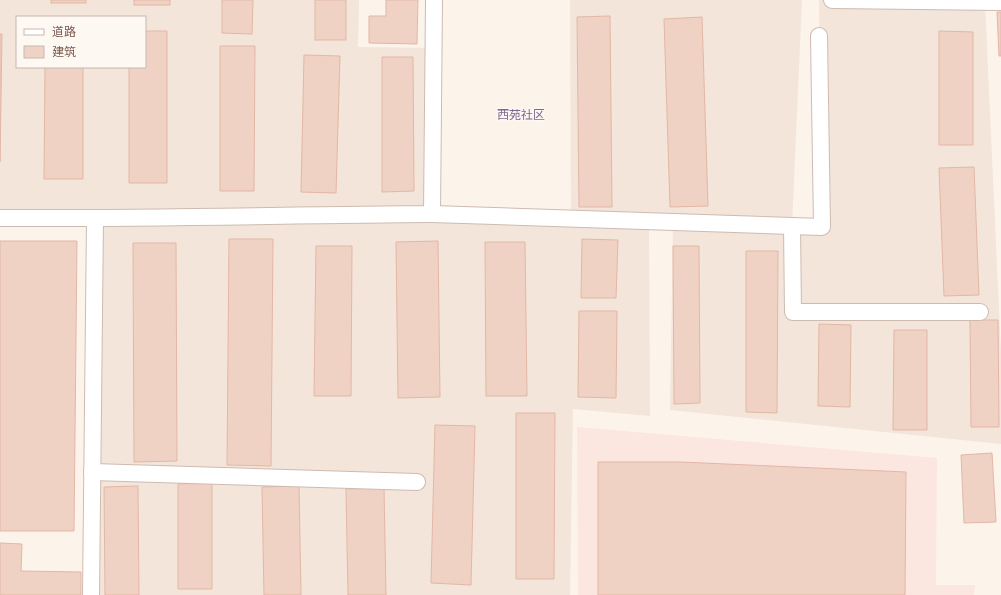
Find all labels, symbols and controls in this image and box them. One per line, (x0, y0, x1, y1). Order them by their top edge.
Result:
legend (16, 16, 146, 68)
text: 道路 (52, 25, 76, 39)
text: 建筑 (52, 45, 76, 59)
district label: 西苑社区 (497, 108, 545, 122)

